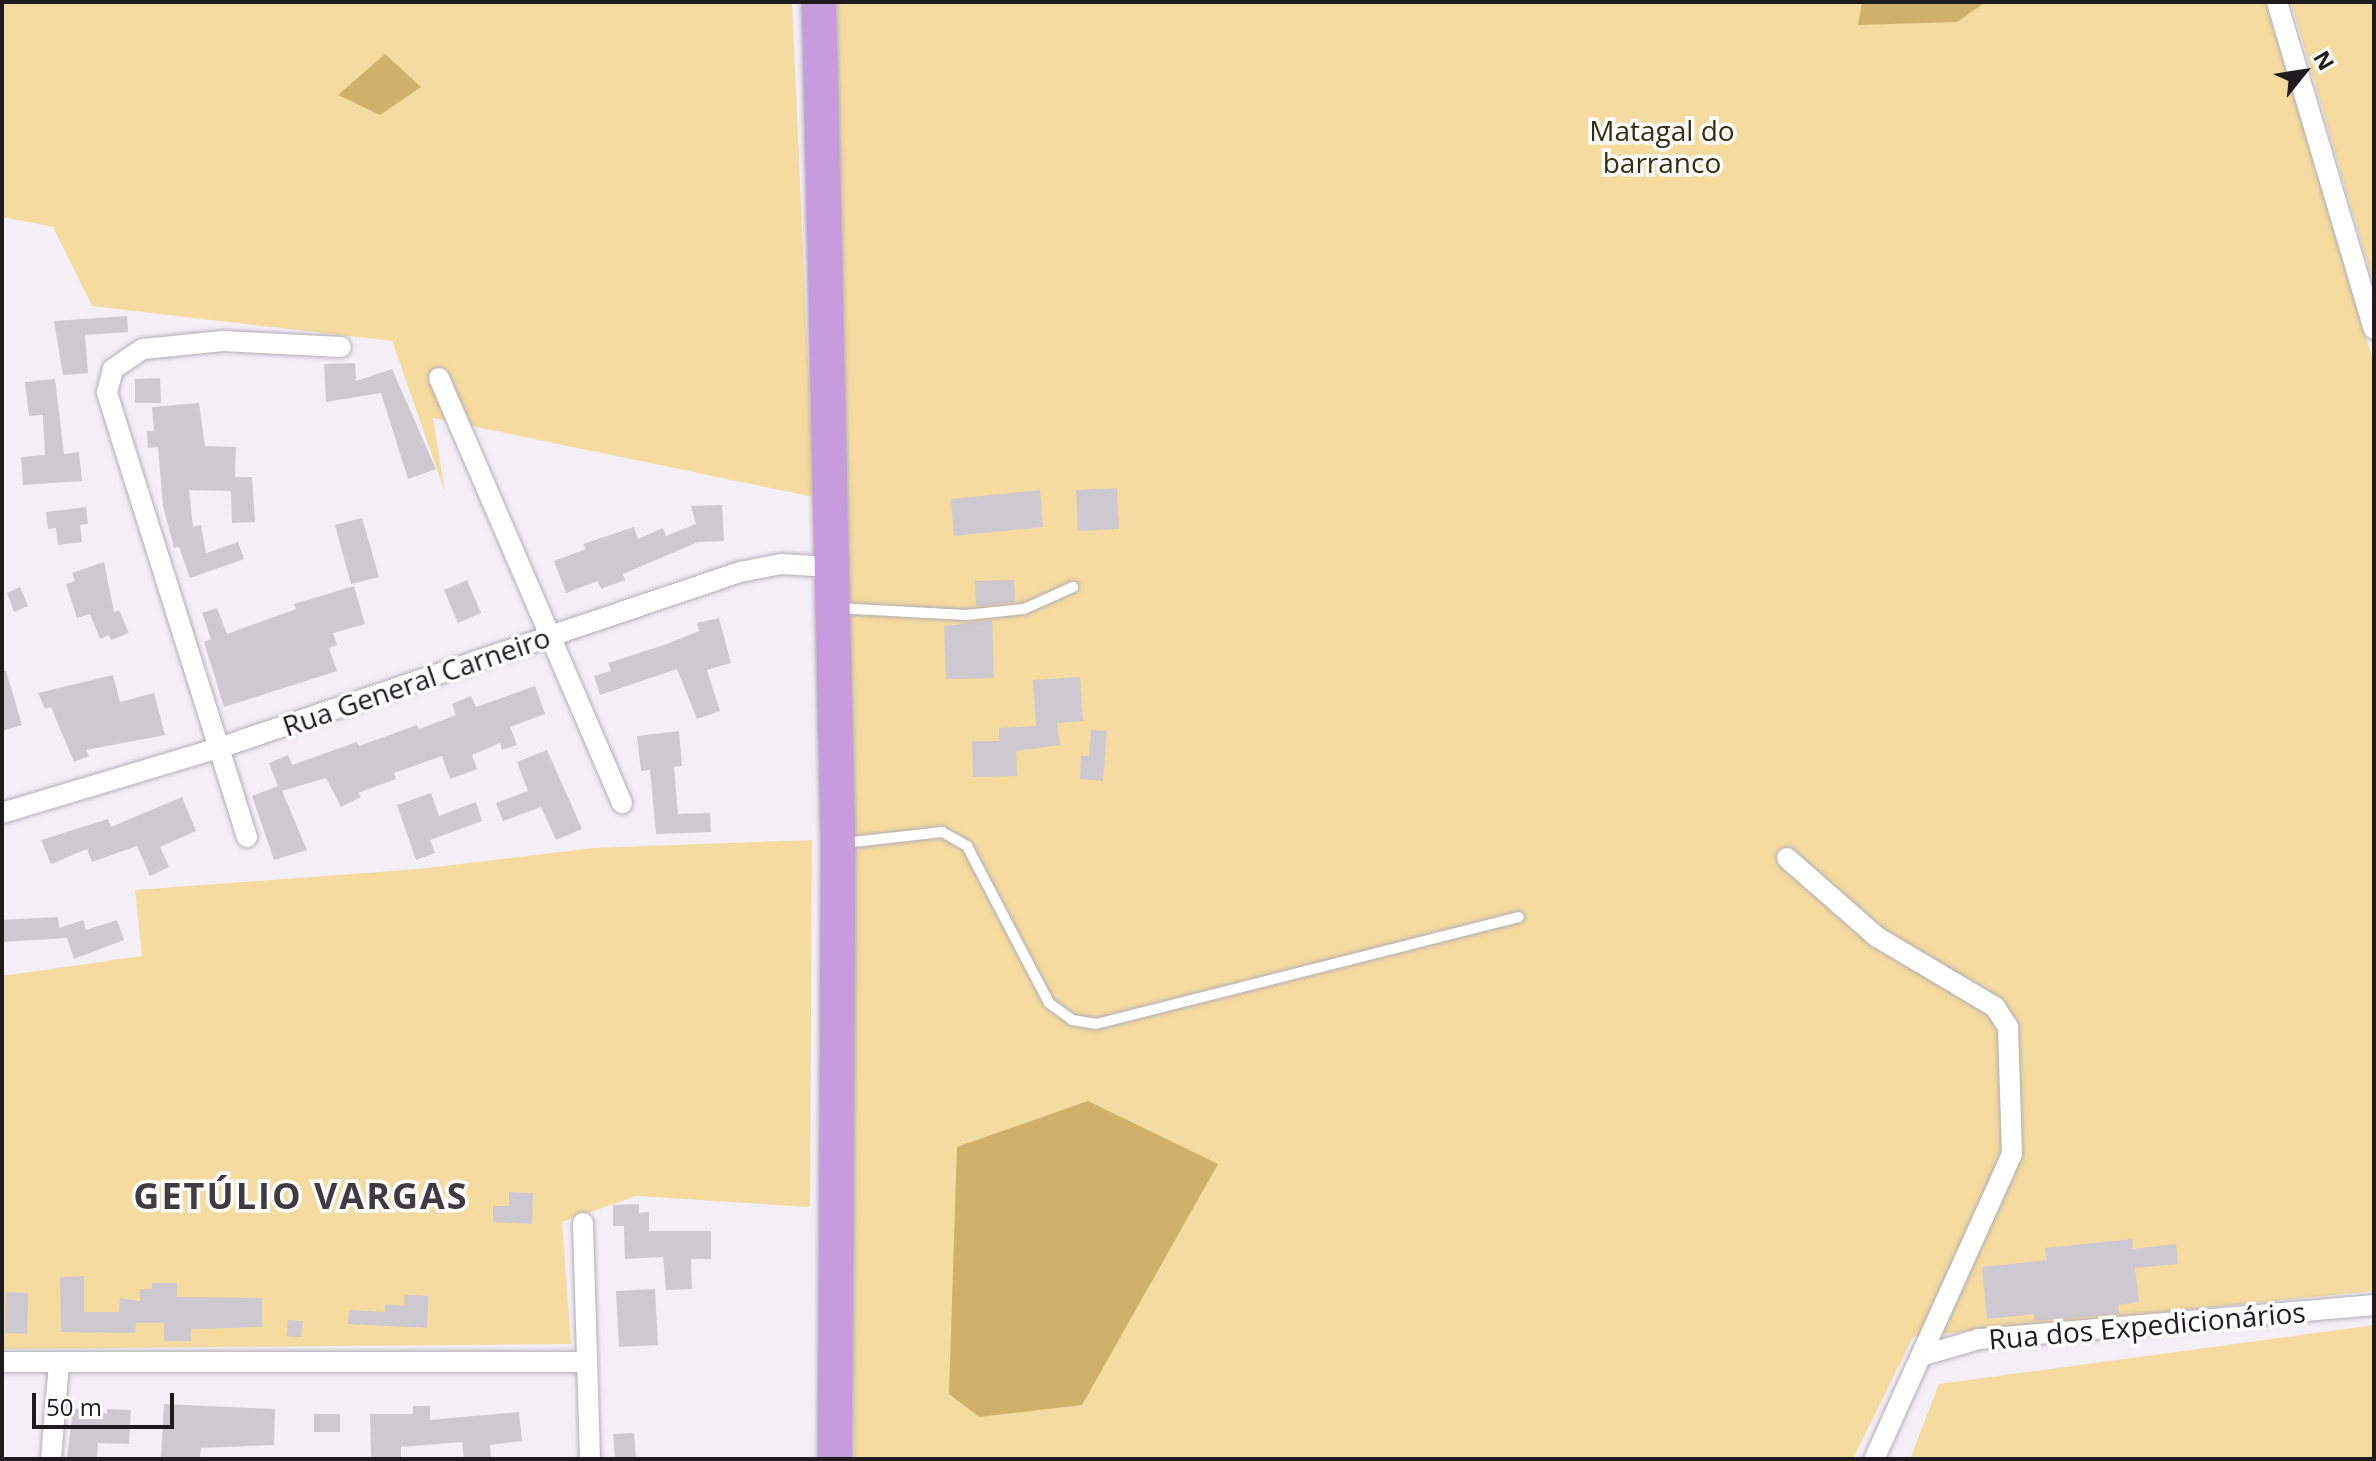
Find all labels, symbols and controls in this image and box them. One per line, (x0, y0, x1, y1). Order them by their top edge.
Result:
north arrow (2264, 32, 2344, 112)
text: N (2307, 45, 2342, 75)
park label: Matagal do barranco (1589, 113, 1735, 179)
street label: Rua General Carneiro (278, 619, 554, 743)
district label: GETÚLIO VARGAS (133, 1174, 469, 1218)
street label: Rua dos Expedicionários (1987, 1294, 2307, 1356)
scale bar (36, 1377, 178, 1427)
text: 50 m (46, 1390, 102, 1423)

